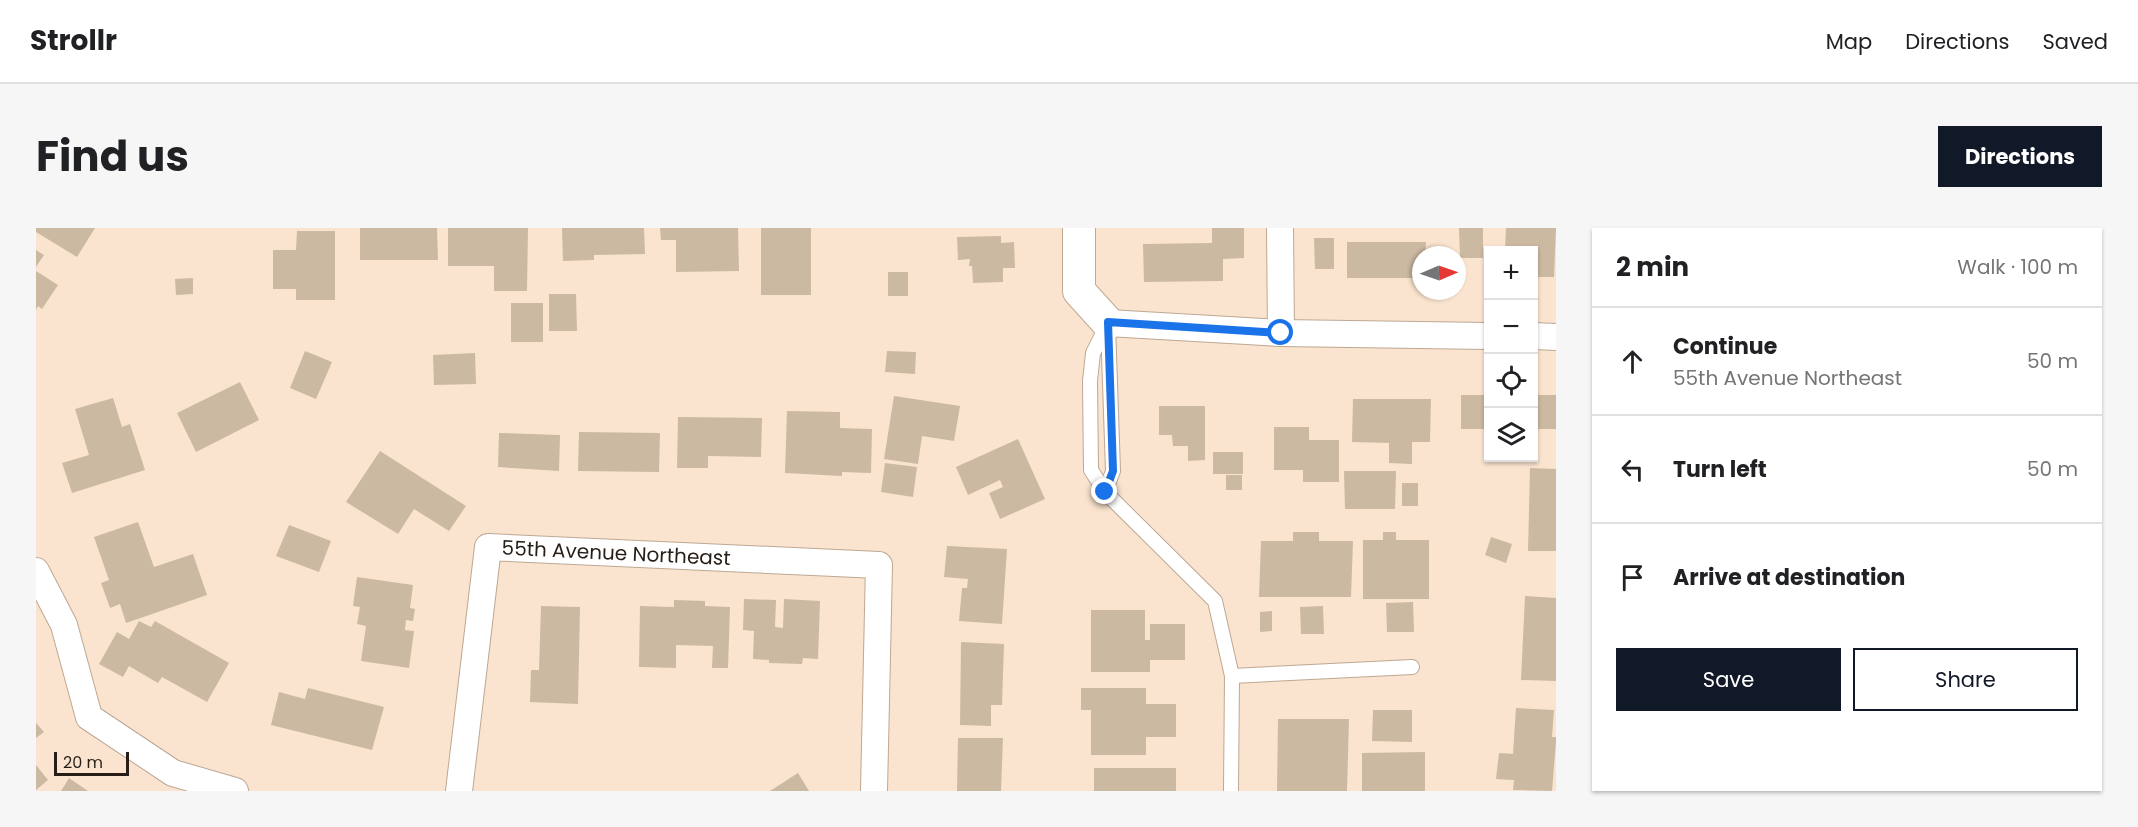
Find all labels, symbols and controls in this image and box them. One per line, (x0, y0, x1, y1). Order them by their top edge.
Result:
text: Strollr (30, 21, 117, 60)
text: Map (1826, 27, 1872, 56)
text: Directions (1905, 27, 2009, 56)
text: Saved (2042, 27, 2108, 56)
button: Directions (1938, 126, 2102, 187)
text: Find us (36, 127, 189, 186)
north arrow (1412, 246, 1466, 300)
map controls (1484, 246, 1538, 462)
button: + (1484, 246, 1538, 300)
text: 2 min (1616, 249, 1689, 285)
text: Walk · 100 m (1957, 253, 2078, 281)
button: − (1484, 300, 1538, 354)
route start (1267, 319, 1293, 345)
text: Continue (1673, 331, 1777, 362)
icon: ahead (1616, 345, 1649, 378)
text: 50 m (2027, 347, 2078, 375)
button: locate (1484, 354, 1538, 408)
text: 55th Avenue Northeast (1673, 364, 1902, 392)
button: layers (1484, 408, 1538, 462)
icon: left (1616, 453, 1649, 486)
text: Turn left (1673, 454, 1767, 485)
text: 50 m (2027, 455, 2078, 483)
route end (1091, 478, 1117, 504)
street label: 55th Avenue Northeast (501, 534, 731, 572)
icon: arrive (1616, 561, 1649, 594)
text: Arrive at destination (1673, 562, 1905, 593)
button: Save (1616, 648, 1841, 711)
button: Share (1853, 648, 2078, 711)
scale bar (54, 749, 129, 776)
text: 20 m (63, 751, 103, 774)

